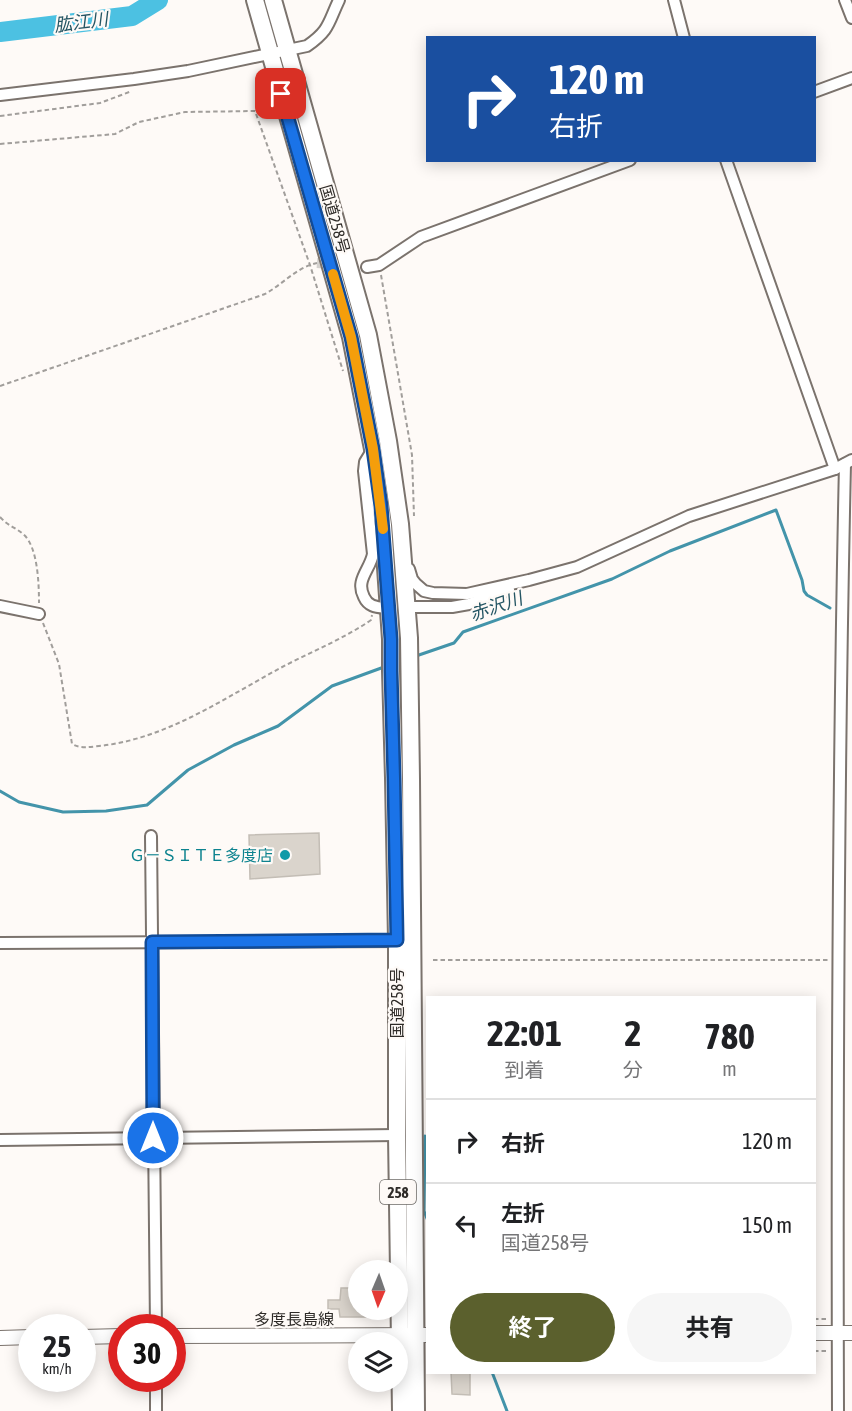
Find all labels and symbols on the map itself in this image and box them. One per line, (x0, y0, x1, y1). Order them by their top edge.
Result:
water label: 肱江川 (53, 8, 111, 36)
pin (255, 68, 306, 119)
street label: 国道258号 (317, 183, 353, 255)
water label: 赤沢川 (467, 587, 527, 625)
place label: Ｇ－ＳＩＴＥ多度店 (129, 846, 273, 864)
marker: Ｇ－ＳＩＴＥ多度店 (278, 848, 292, 862)
street label: 国道258号 (388, 968, 406, 1038)
position arrow (121, 1106, 185, 1170)
road number: 258 (380, 1180, 416, 1204)
north arrow (348, 1260, 408, 1320)
street label: 多度長島線 (254, 1310, 334, 1328)
speed limit sign: 30 (108, 1314, 186, 1392)

